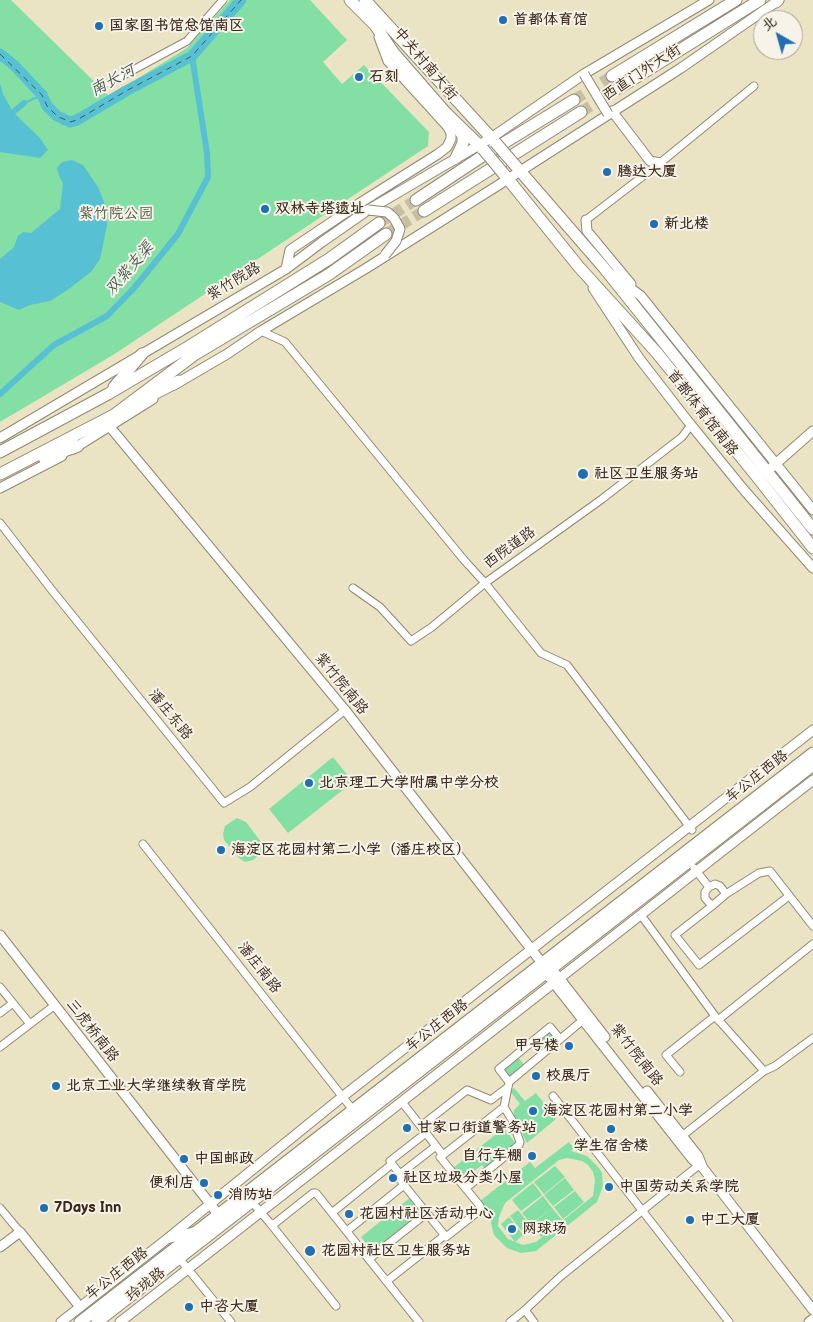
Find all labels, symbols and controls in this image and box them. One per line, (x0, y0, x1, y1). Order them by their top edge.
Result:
north arrow (753, 10, 803, 60)
place label: 首都体育馆 (513, 11, 588, 29)
text: 北 (758, 13, 780, 35)
marker: 首都体育馆 (497, 14, 509, 26)
place label: 国家图书馆总馆南区 (109, 17, 244, 35)
marker: 国家图书馆总馆南区 (93, 20, 105, 32)
street label: 中关村南大街 (389, 24, 461, 104)
street label: 西直门外大街 (599, 41, 685, 105)
water label: 南长河 (87, 61, 139, 101)
place label: 石刻 (369, 68, 399, 86)
marker: 石刻 (353, 71, 365, 83)
place label: 腾达大厦 (617, 163, 677, 181)
marker: 腾达大厦 (601, 166, 613, 178)
place label: 双林寺塔遗址 (275, 200, 365, 218)
marker: 双林寺塔遗址 (259, 203, 271, 215)
park label: 紫竹院公园 (79, 205, 153, 223)
place label: 新北楼 (664, 215, 709, 233)
marker: 新北楼 (648, 218, 660, 230)
water label: 双紫支渠 (102, 239, 158, 299)
street label: 紫竹院路 (204, 259, 264, 305)
street label: 首都体育馆南路 (663, 366, 741, 460)
place label: 社区卫生服务站 (594, 465, 699, 483)
marker: 社区卫生服务站 (576, 467, 590, 481)
street label: 西院道路 (480, 523, 540, 573)
street label: 紫竹院南路 (310, 649, 372, 719)
street label: 潘庄东路 (144, 686, 196, 744)
street label: 车公庄西路 (722, 747, 792, 807)
place label: 北京理工大学附属中学分校 (319, 774, 499, 792)
marker: 北京理工大学附属中学分校 (303, 777, 315, 789)
place label: 海淀区花园村第二小学（潘庄校区） (231, 841, 471, 859)
marker: 海淀区花园村第二小学（潘庄校区） (215, 844, 227, 856)
street label: 潘庄南路 (233, 939, 285, 997)
street label: 三虎桥南路 (62, 996, 122, 1066)
street label: 车公庄西路 (402, 996, 472, 1056)
street label: 紫竹院南路 (606, 1020, 666, 1090)
place label: 甲号楼 (514, 1037, 559, 1055)
marker: 甲号楼 (563, 1040, 575, 1052)
place label: 校展厅 (546, 1067, 591, 1085)
marker: 校展厅 (530, 1070, 542, 1082)
place label: 北京工业大学继续教育学院 (66, 1077, 246, 1095)
marker: 北京工业大学继续教育学院 (50, 1080, 62, 1092)
place label: 海淀区花园村第二小学 (543, 1102, 693, 1120)
marker: 海淀区花园村第二小学 (527, 1105, 539, 1117)
place label: 甘家口街道警务站 (417, 1119, 537, 1137)
marker: 甘家口街道警务站 (401, 1122, 413, 1134)
marker: 学生宿舍楼 (605, 1123, 617, 1135)
place label: 学生宿舍楼 (574, 1137, 648, 1155)
place label: 自行车棚 (462, 1147, 522, 1165)
place label: 中国邮政 (194, 1150, 254, 1168)
marker: 自行车棚 (526, 1150, 538, 1162)
marker: 中国邮政 (178, 1153, 190, 1165)
place label: 社区垃圾分类小屋 (403, 1169, 523, 1187)
marker: 社区垃圾分类小屋 (387, 1172, 399, 1184)
place label: 便利店 (149, 1174, 194, 1192)
marker: 便利店 (198, 1177, 210, 1189)
place label: 中国劳动关系学院 (619, 1178, 739, 1196)
marker: 中国劳动关系学院 (603, 1181, 615, 1193)
place label: 消防站 (228, 1186, 273, 1204)
marker: 消防站 (212, 1189, 224, 1201)
place label: 7Days Inn (54, 1199, 121, 1217)
marker: 7Days Inn (38, 1202, 50, 1214)
place label: 花园村社区活动中心 (359, 1205, 494, 1223)
marker: 花园村社区活动中心 (343, 1208, 355, 1220)
place label: 中工大厦 (700, 1211, 760, 1229)
marker: 中工大厦 (684, 1214, 696, 1226)
place label: 网球场 (522, 1220, 567, 1238)
marker: 网球场 (506, 1223, 518, 1235)
place label: 花园村社区卫生服务站 (321, 1242, 471, 1260)
street label: 车公庄西路 (82, 1244, 152, 1304)
marker: 花园村社区卫生服务站 (303, 1244, 317, 1258)
street label: 玲珑路 (123, 1264, 169, 1306)
place label: 中咨大厦 (199, 1298, 259, 1316)
marker: 中咨大厦 (183, 1301, 195, 1313)

